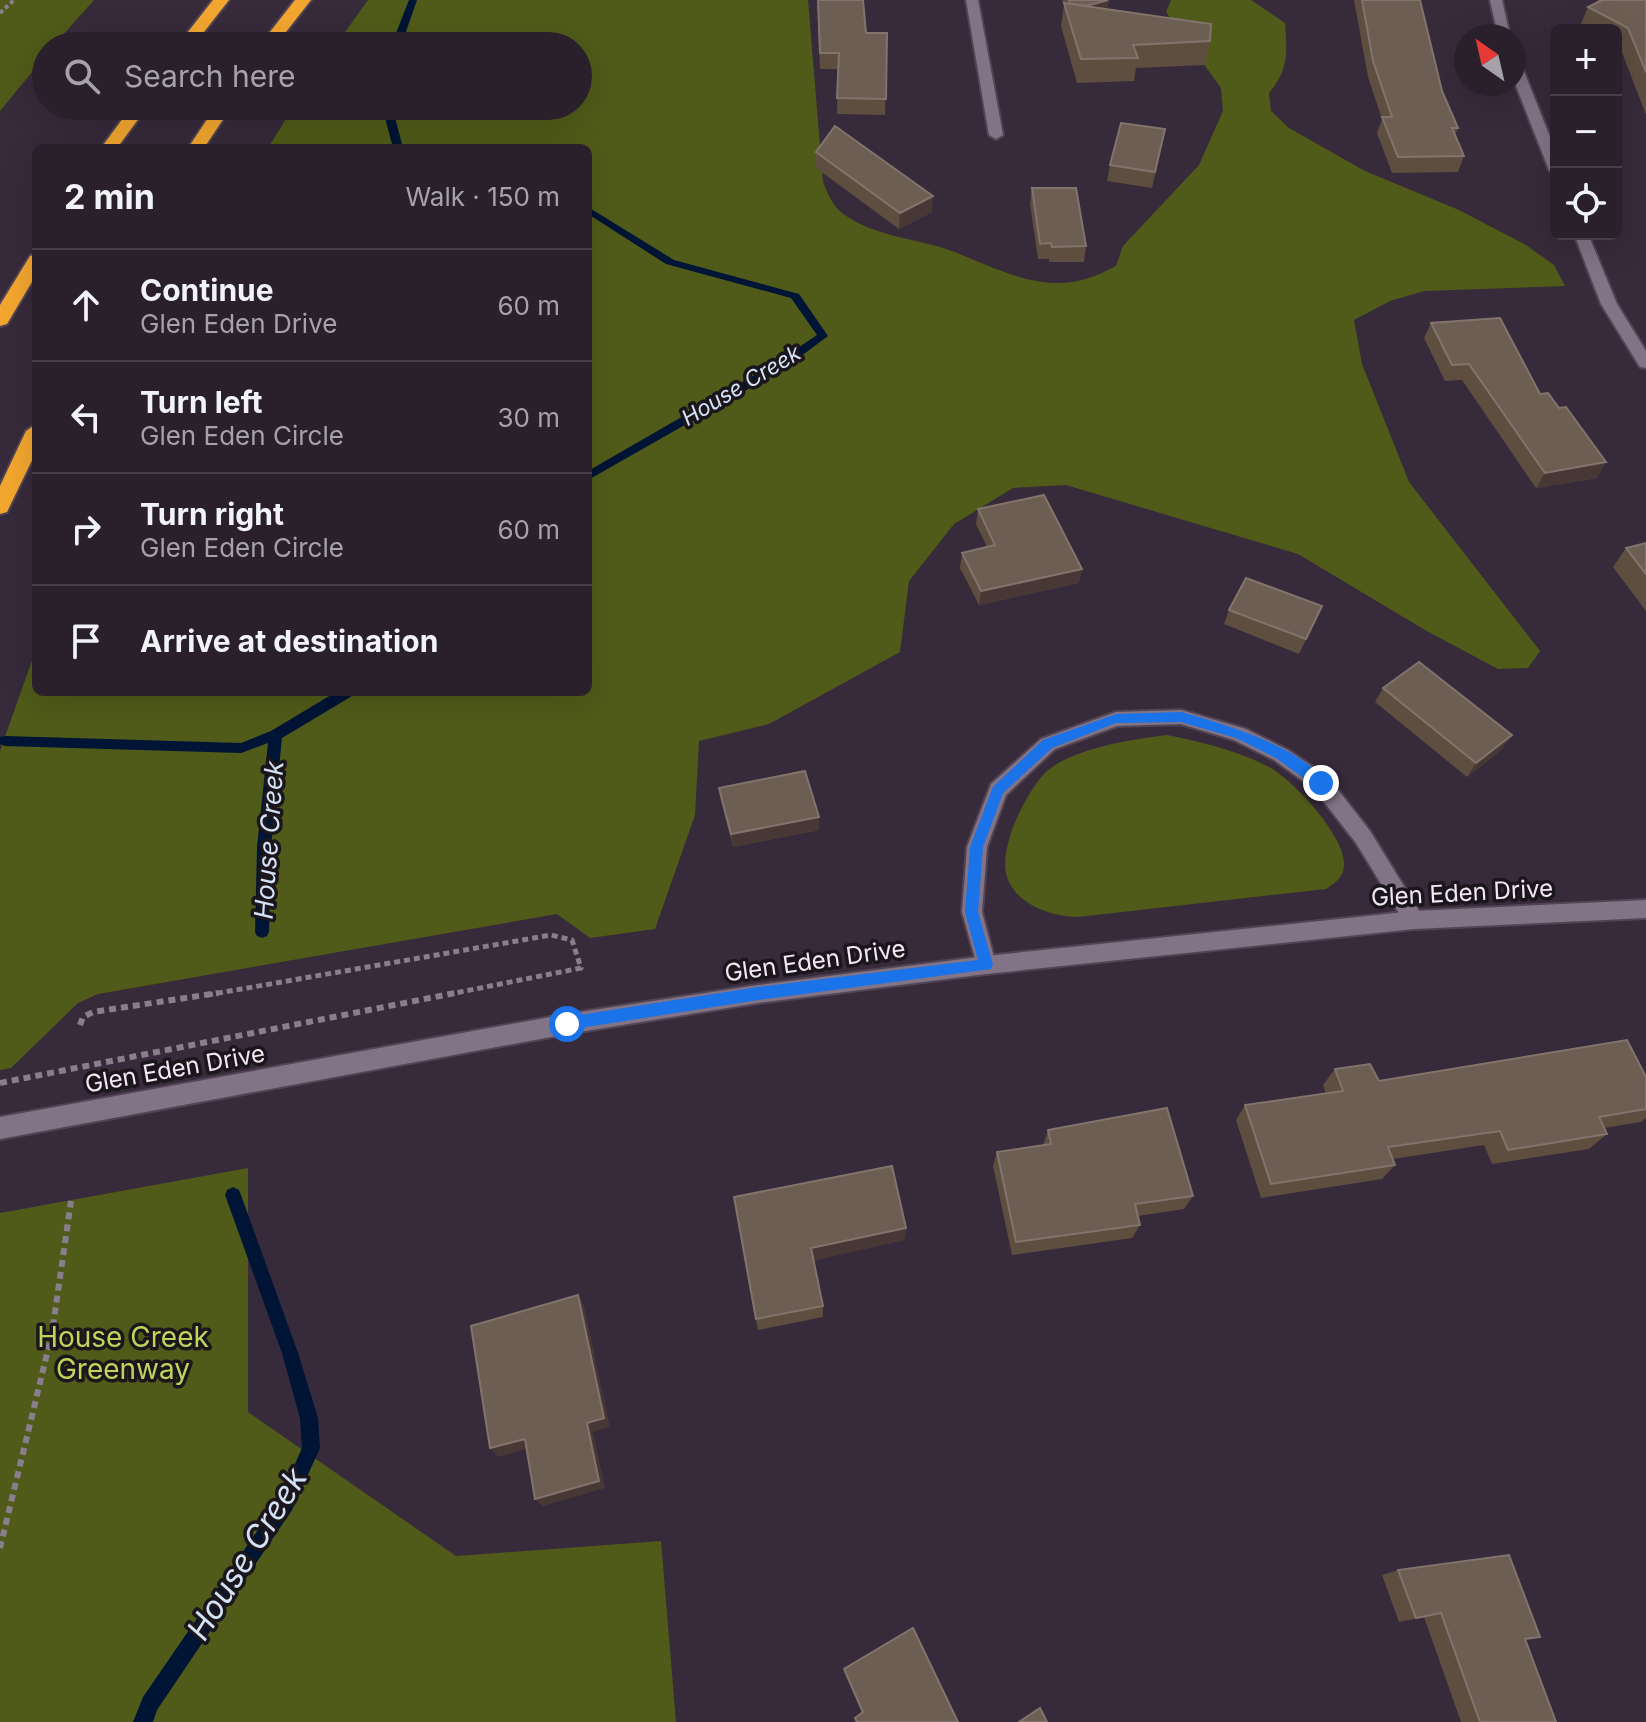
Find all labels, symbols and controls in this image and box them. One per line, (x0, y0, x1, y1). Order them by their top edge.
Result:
north arrow (1454, 24, 1526, 96)
map controls (1550, 24, 1622, 240)
button: + (1550, 24, 1622, 96)
search box (32, 32, 592, 120)
icon: search (60, 54, 104, 98)
text: Search here (124, 58, 296, 94)
button: − (1550, 96, 1622, 168)
button: locate (1550, 168, 1622, 240)
text: 2 min (64, 176, 155, 217)
text: Walk · 150 m (406, 181, 560, 212)
text: Continue (140, 272, 274, 308)
icon: ahead (64, 283, 108, 327)
text: 60 m (497, 290, 560, 321)
text: Glen Eden Drive (140, 308, 337, 339)
water label: House Creek (677, 339, 806, 431)
text: Turn left (140, 384, 262, 420)
icon: left (64, 395, 108, 439)
text: 30 m (497, 402, 560, 433)
text: Glen Eden Circle (140, 420, 344, 451)
text: Turn right (140, 496, 284, 532)
icon: right (64, 507, 108, 551)
text: 60 m (497, 514, 560, 545)
text: Glen Eden Circle (140, 532, 344, 563)
icon: arrive (64, 619, 108, 663)
text: Arrive at destination (140, 623, 438, 659)
water label: House Creek (247, 759, 290, 920)
route end (1303, 765, 1339, 801)
street label: Glen Eden Drive (1370, 873, 1554, 912)
street label: Glen Eden Drive (723, 933, 907, 988)
route start (549, 1006, 585, 1042)
street label: Glen Eden Drive (83, 1038, 267, 1099)
park label: House Creek Greenway (37, 1320, 209, 1386)
water label: House Creek (178, 1459, 316, 1647)

